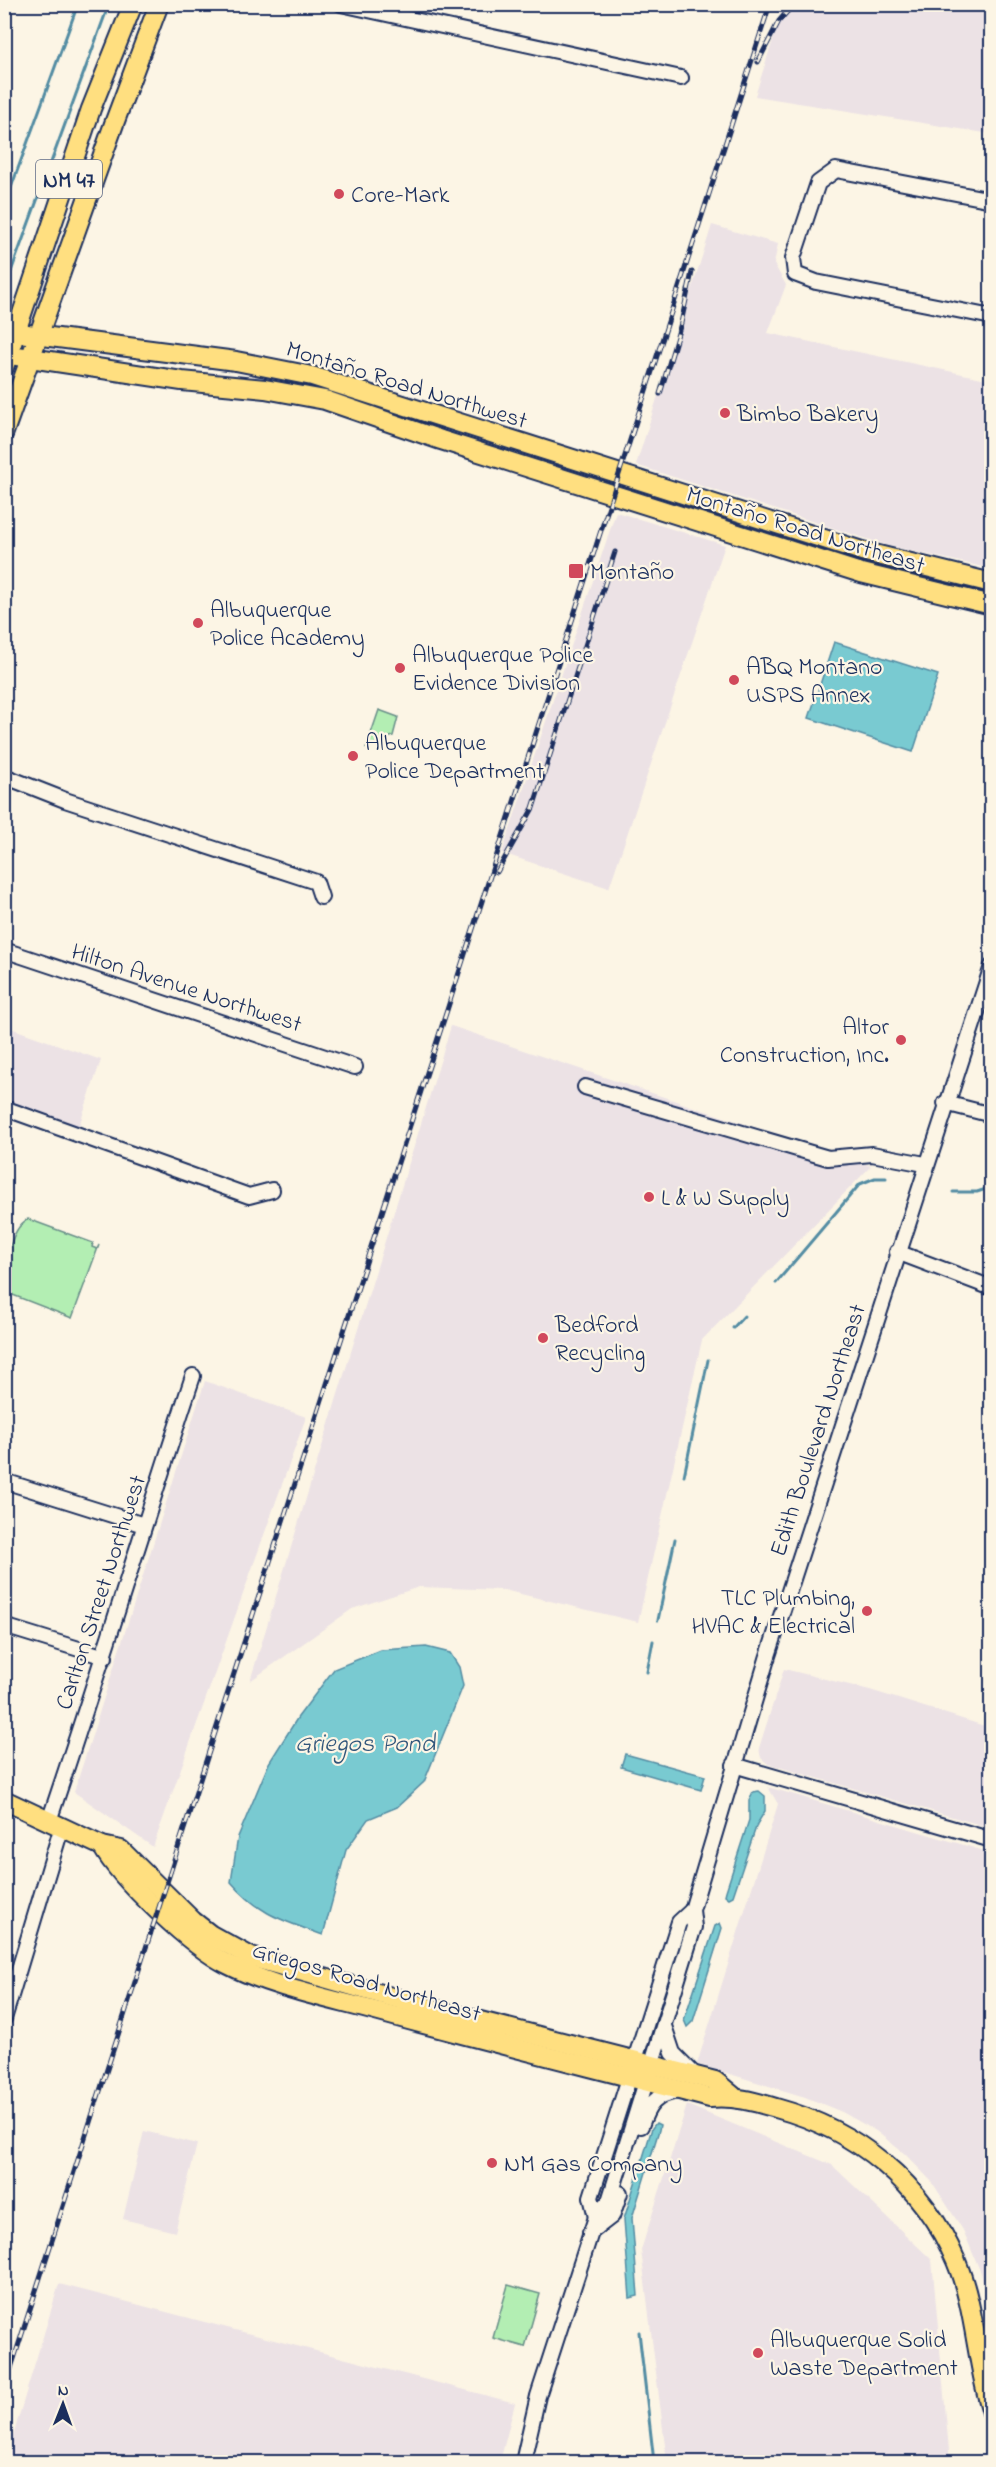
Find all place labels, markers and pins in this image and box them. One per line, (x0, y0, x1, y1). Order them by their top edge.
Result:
place label: Core-Mark (351, 179, 450, 214)
marker: Core-Mark (332, 187, 346, 201)
place label: Bimbo Bakery (736, 398, 878, 434)
marker: Bimbo Bakery (718, 406, 732, 420)
place label: Montaño (590, 556, 674, 591)
marker: Montaño (567, 562, 585, 580)
place label: Albuquerque Police Academy (210, 594, 365, 658)
marker: Albuquerque Police Academy (191, 616, 205, 630)
place label: Albuquerque Police Evidence Division (412, 639, 594, 702)
place label: ABQ Montano USPS Annex (746, 651, 883, 714)
marker: Albuquerque Police Evidence Division (393, 661, 407, 675)
marker: ABQ Montano USPS Annex (727, 673, 741, 687)
place label: Albuquerque Police Department (365, 727, 544, 790)
marker: Albuquerque Police Department (346, 749, 360, 763)
place label: Altor Construction, Inc. (720, 1011, 890, 1074)
marker: Altor Construction, Inc. (894, 1033, 908, 1047)
place label: L & W Supply (661, 1182, 789, 1218)
marker: L & W Supply (642, 1190, 656, 1204)
place label: Bedford Recycling (554, 1309, 645, 1373)
marker: Bedford Recycling (536, 1331, 550, 1345)
place label: TLC Plumbing, HVAC & Electrical (691, 1582, 855, 1645)
marker: TLC Plumbing, HVAC & Electrical (860, 1604, 874, 1618)
place label: NM Gas Company (504, 2148, 682, 2184)
marker: NM Gas Company (485, 2156, 499, 2170)
place label: Albuquerque Solid Waste Department (770, 2324, 958, 2387)
marker: Albuquerque Solid Waste Department (751, 2346, 765, 2360)

